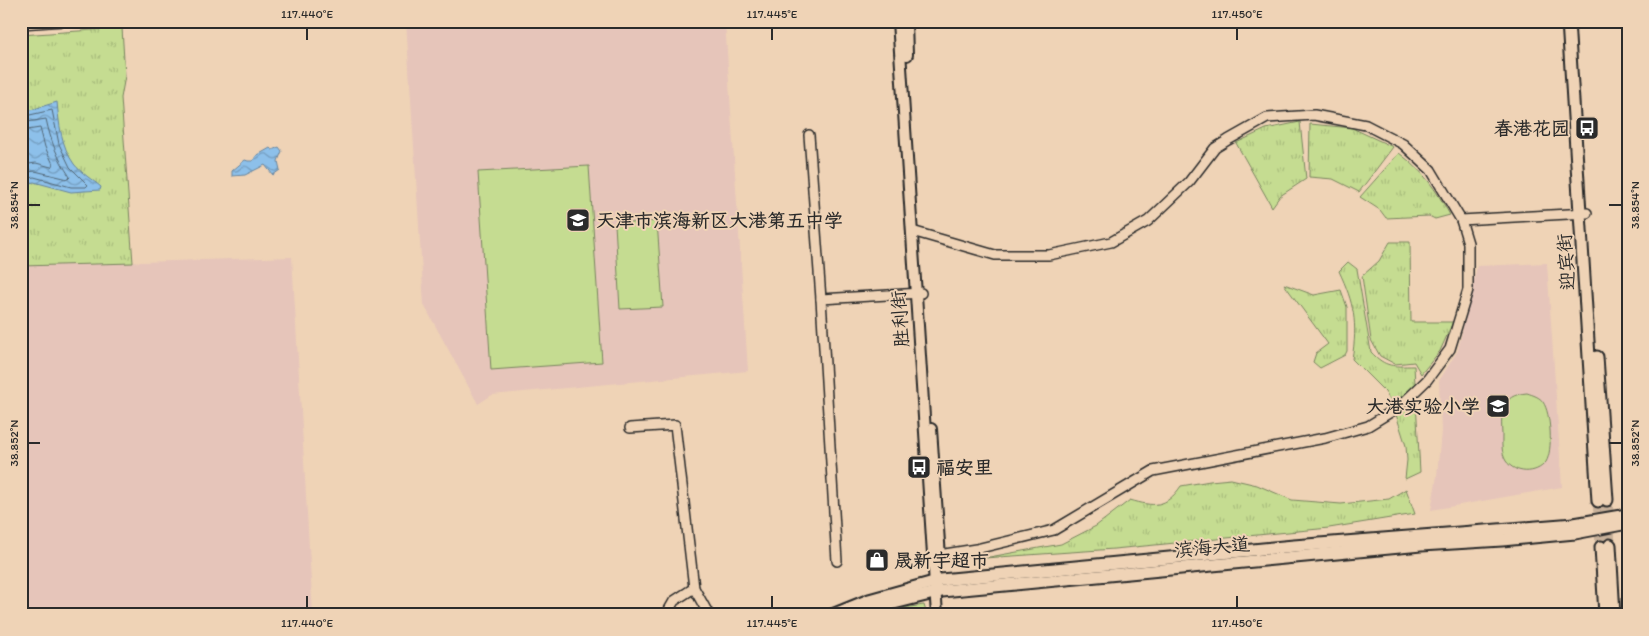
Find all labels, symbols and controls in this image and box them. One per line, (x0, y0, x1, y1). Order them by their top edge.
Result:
text: 117.440°E (281, 7, 333, 21)
text: 117.445°E (747, 7, 798, 21)
text: 117.450°E (1211, 7, 1263, 21)
bus stop icon: 春港花园 (1574, 115, 1600, 141)
place label: 春港花园 (1494, 117, 1570, 140)
text: 38.854°N (7, 181, 21, 229)
text: 38.854°N (1628, 181, 1642, 229)
school or university icon: 天津市滨海新区大港第五中学 (565, 207, 591, 233)
place label: 天津市滨海新区大港第五中学 (596, 209, 843, 232)
street label: 迎宾街 (1553, 233, 1579, 291)
street label: 胜利街 (887, 290, 913, 348)
school or university icon: 大港实验小学 (1485, 393, 1511, 419)
place label: 大港实验小学 (1366, 395, 1480, 418)
text: 38.852°N (7, 420, 21, 466)
text: 38.852°N (1628, 420, 1642, 466)
bus stop icon: 福安里 (906, 454, 932, 480)
place label: 福安里 (936, 456, 993, 479)
street label: 滨海大道 (1173, 532, 1251, 562)
shop icon: 晟新宇超市 (864, 547, 890, 573)
place label: 晟新宇超市 (894, 549, 989, 572)
text: 117.440°E (281, 616, 333, 630)
text: 117.445°E (747, 616, 798, 630)
text: 117.450°E (1211, 616, 1263, 630)

